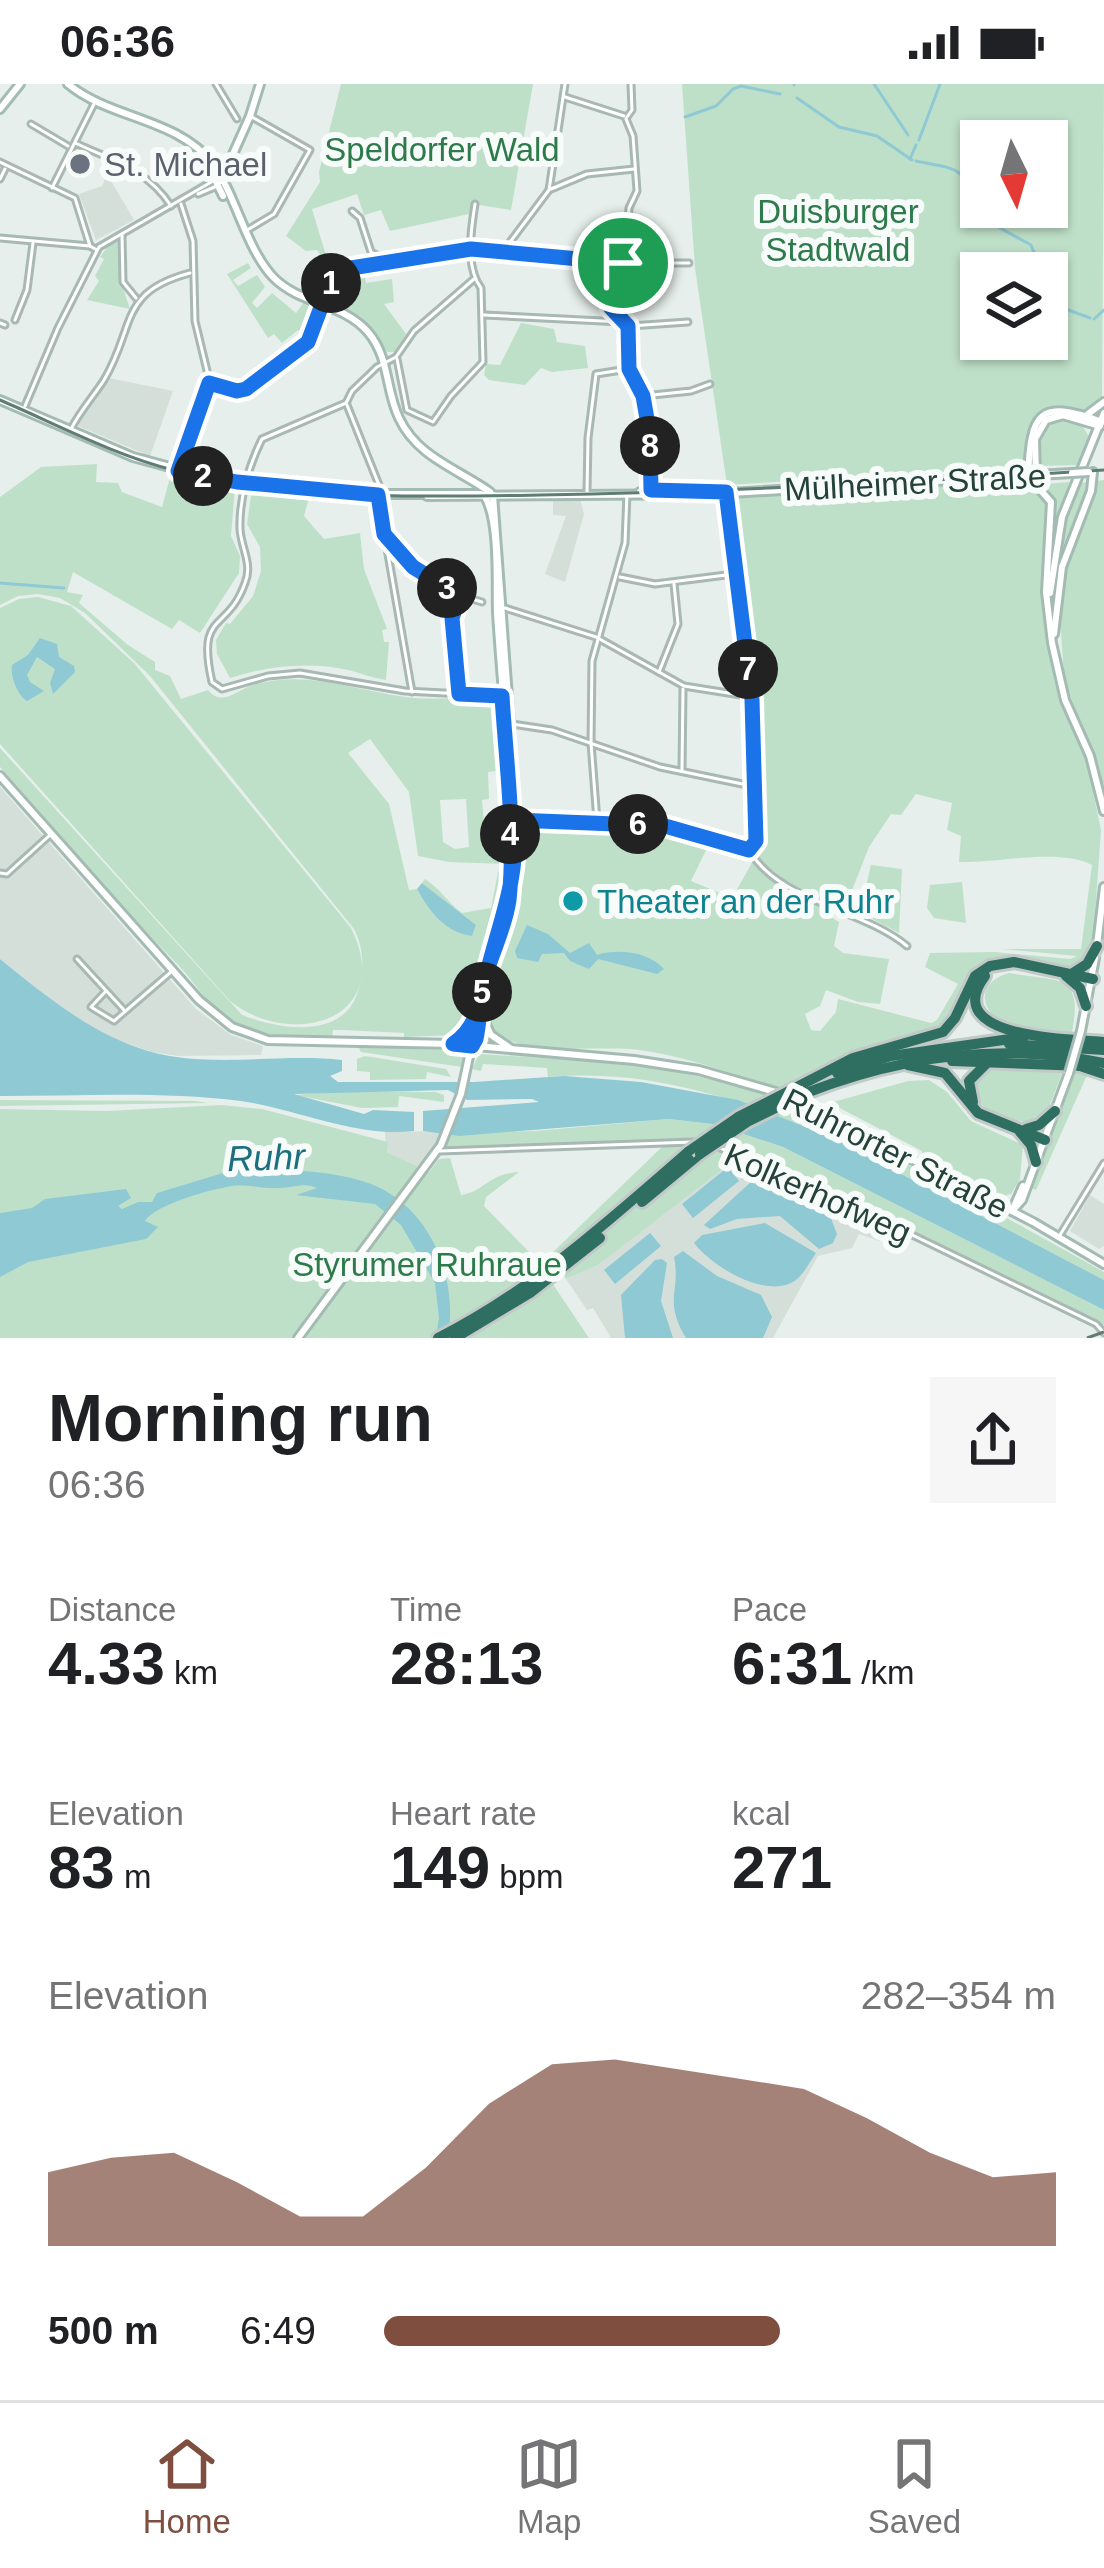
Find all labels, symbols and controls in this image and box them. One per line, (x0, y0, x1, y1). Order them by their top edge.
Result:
text: 06:36 (60, 16, 175, 67)
north arrow (960, 120, 1068, 228)
map controls (960, 120, 1068, 360)
park label: Speldorfer Wald (324, 131, 560, 168)
place label: St. Michael (104, 146, 267, 183)
marker: St. Michael (67, 151, 93, 177)
park label: Duisburger Stadtwald (757, 193, 919, 268)
pin (572, 212, 674, 314)
icon: arrive (590, 230, 656, 296)
button: layers (960, 252, 1068, 360)
pin: 1 (301, 253, 361, 313)
text: 1 (322, 264, 340, 301)
pin: 8 (620, 416, 680, 476)
text: 8 (641, 427, 659, 464)
pin: 2 (173, 446, 233, 506)
text: 2 (194, 457, 212, 494)
street label: Mülheimer Straße (783, 457, 1047, 508)
pin: 3 (417, 558, 477, 618)
text: 3 (438, 569, 456, 606)
pin: 7 (718, 639, 778, 699)
text: 7 (739, 650, 757, 687)
pin: 6 (608, 794, 668, 854)
pin: 4 (480, 804, 540, 864)
text: 6 (629, 805, 647, 842)
text: 4 (501, 815, 519, 852)
place label: Theater an der Ruhr (597, 883, 894, 920)
marker: Theater an der Ruhr (560, 888, 586, 914)
pin: 5 (452, 962, 512, 1022)
text: 5 (473, 973, 491, 1010)
street label: Ruhrorter Straße (777, 1081, 1014, 1226)
water label: Ruhr (226, 1136, 308, 1179)
street label: Kolkerhofweg (719, 1136, 917, 1251)
park label: Styrumer Ruhraue (292, 1246, 562, 1283)
button: share (930, 1377, 1056, 1503)
text: Morning run (48, 1381, 433, 1455)
text: 06:36 (48, 1463, 146, 1506)
text: Distance (48, 1591, 176, 1628)
text: Time (390, 1591, 462, 1628)
text: Pace (732, 1591, 807, 1628)
text: 4.33 (48, 1630, 165, 1697)
text: 28:13 (390, 1630, 543, 1697)
text: 6:31 (732, 1630, 852, 1697)
text: km (165, 1654, 218, 1691)
text: /km (852, 1654, 914, 1691)
text: Elevation (48, 1795, 184, 1832)
text: Heart rate (390, 1795, 537, 1832)
text: kcal (732, 1795, 791, 1832)
text: 83 (48, 1834, 115, 1901)
text: 149 (390, 1834, 490, 1901)
text: 271 (732, 1834, 832, 1901)
text: m (115, 1858, 151, 1895)
text: bpm (490, 1858, 563, 1895)
text: Elevation (48, 1974, 208, 2017)
text: 282–354 m (861, 1974, 1056, 2017)
text: 500 m (48, 2309, 159, 2352)
text: 6:49 (240, 2309, 316, 2352)
tab: Home (143, 2431, 231, 2541)
tab: Map (516, 2431, 582, 2541)
tab: Saved (868, 2431, 961, 2541)

